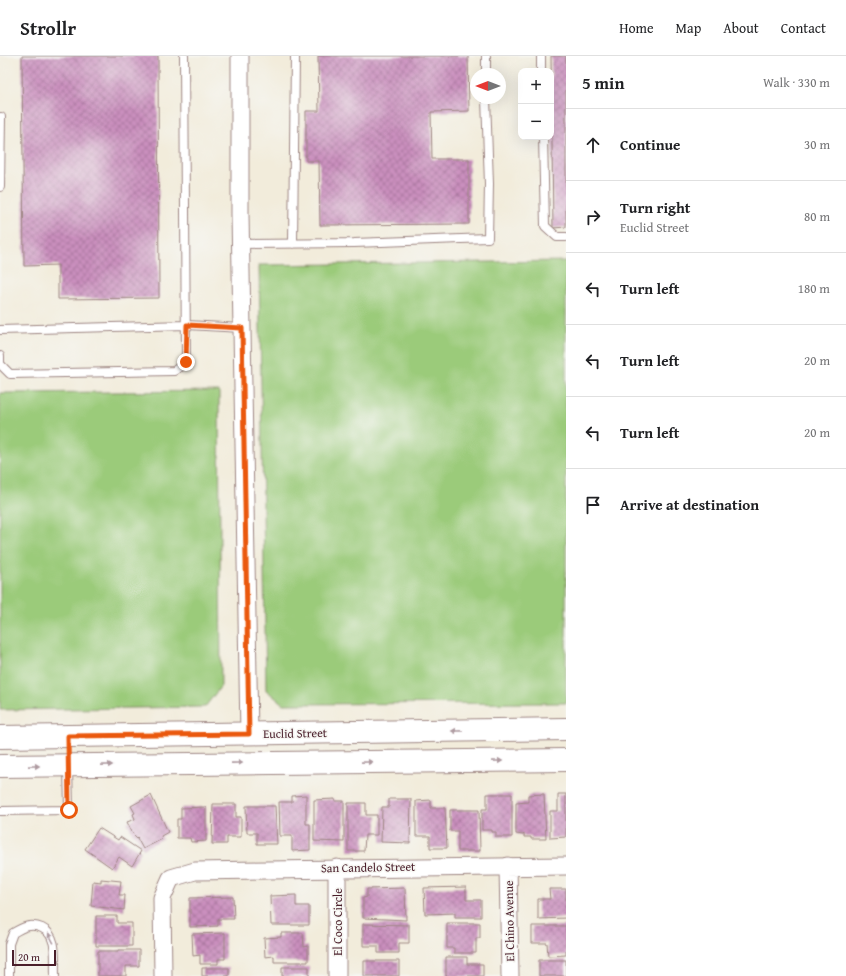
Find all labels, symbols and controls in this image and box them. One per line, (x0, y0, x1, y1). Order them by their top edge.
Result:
text: Strollr (20, 14, 76, 42)
text: Home (619, 18, 654, 38)
text: Map (676, 18, 701, 38)
text: About (723, 18, 759, 38)
text: Contact (781, 18, 826, 38)
north arrow (470, 68, 506, 104)
map controls (518, 68, 554, 140)
button: + (518, 68, 554, 104)
text: 5 min (582, 70, 624, 95)
text: Walk · 330 m (763, 73, 830, 92)
button: − (518, 104, 554, 140)
icon: ahead (582, 134, 604, 156)
text: Continue (620, 134, 681, 155)
text: 30 m (804, 135, 830, 154)
text: Turn right (620, 197, 691, 218)
icon: right (582, 206, 604, 228)
text: 80 m (804, 207, 830, 226)
text: Euclid Street (620, 218, 689, 237)
icon: left (582, 278, 604, 300)
text: Turn left (620, 278, 679, 299)
text: 180 m (798, 279, 830, 298)
icon: left (582, 350, 604, 372)
text: Turn left (620, 350, 679, 371)
text: 20 m (804, 351, 830, 370)
route end (177, 353, 195, 371)
icon: left (582, 422, 604, 444)
text: Turn left (620, 422, 679, 443)
text: 20 m (804, 423, 830, 442)
icon: arrive (582, 494, 604, 516)
text: Arrive at destination (620, 494, 759, 515)
street label: Euclid Street (263, 724, 328, 742)
one-way arrow (450, 728, 463, 734)
one-way arrow (491, 758, 504, 764)
one-way arrow (361, 759, 374, 765)
one-way arrow (231, 760, 243, 767)
one-way arrow (101, 762, 114, 768)
one-way arrow (28, 763, 41, 769)
route start (60, 801, 78, 819)
street label: San Candelo Street (321, 858, 416, 876)
street label: El Chino Avenue (500, 880, 518, 962)
street label: El Coco Circle (329, 888, 346, 956)
one-way arrow (48, 932, 54, 944)
scale bar (12, 948, 56, 967)
text: 20 m (18, 949, 40, 965)

